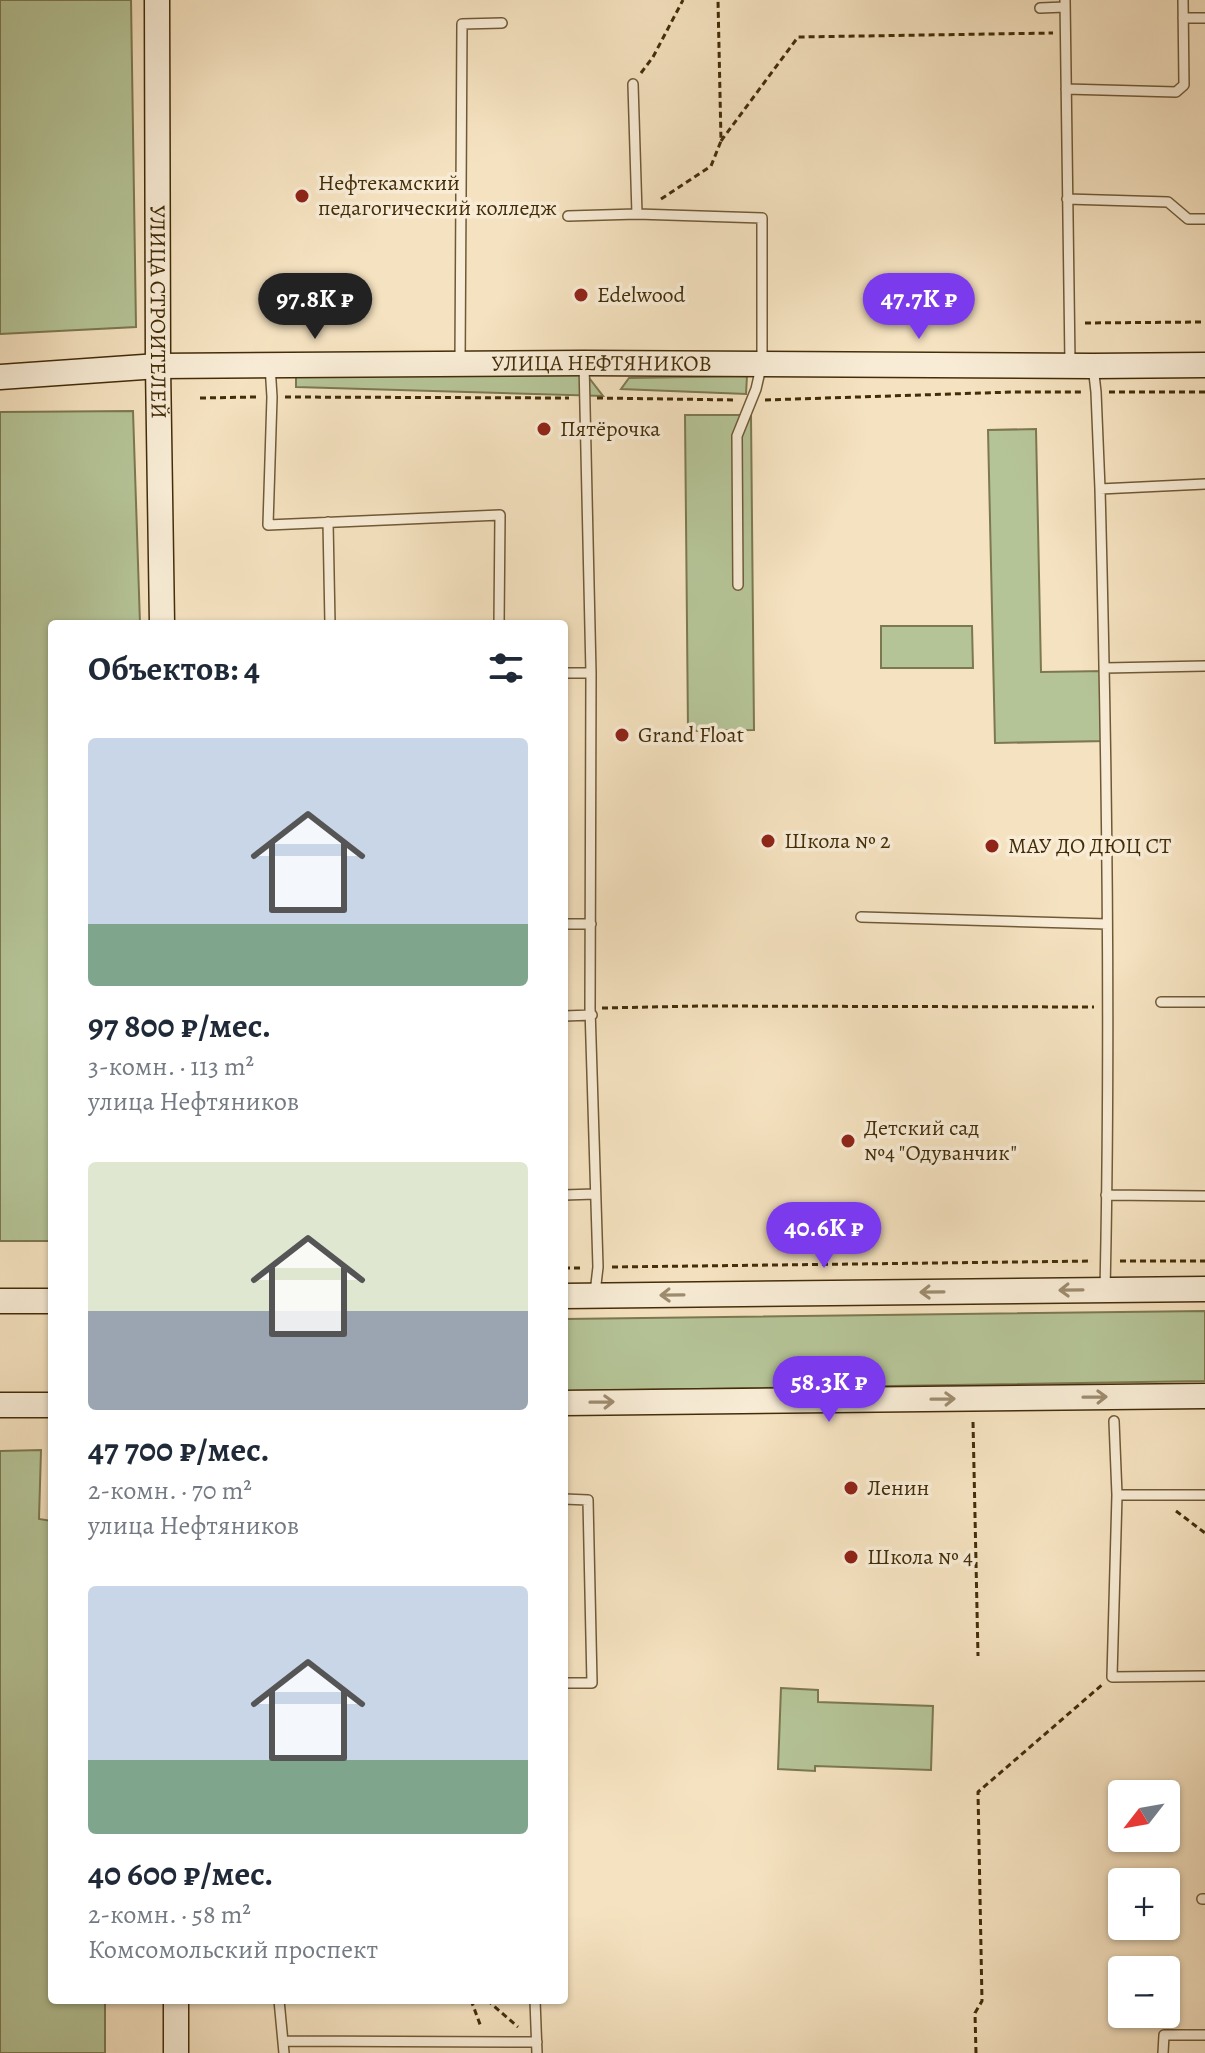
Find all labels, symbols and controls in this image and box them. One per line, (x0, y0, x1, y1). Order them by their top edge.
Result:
place label: Нефтекамский педагогический колледж (318, 168, 557, 223)
marker: Нефтекамский педагогический колледж (293, 187, 311, 205)
street label: УЛИЦА СТРОИТЕЛЕЙ (143, 205, 174, 419)
pin: 97.8K ₽ (241, 273, 389, 341)
pin: 47.7K ₽ (845, 273, 993, 341)
place label: Edelwood (597, 280, 686, 310)
text: 97.8K ₽ (276, 281, 354, 316)
text: 47.7K ₽ (881, 281, 957, 316)
marker: Edelwood (572, 286, 590, 304)
street label: УЛИЦА НЕФТЯНИКОВ (491, 348, 712, 379)
place label: Пятёрочка (560, 414, 661, 444)
marker: Пятёрочка (535, 420, 553, 438)
text: Объектов: 4 (88, 645, 260, 692)
icon: filters (484, 646, 528, 690)
place label: Grand Float (638, 720, 744, 750)
marker: Grand Float (613, 726, 631, 744)
icon: home (236, 790, 380, 934)
place label: Школа № 2 (784, 826, 891, 856)
place label: МАУ ДО ДЮЦ СТ (1008, 831, 1171, 861)
marker: Школа № 2 (759, 832, 777, 850)
marker: МАУ ДО ДЮЦ СТ (983, 837, 1001, 855)
text: 97 800 ₽/мес. (88, 1002, 271, 1049)
text: 3-комн. · 113 m² (88, 1049, 254, 1084)
text: улица Нефтяников (88, 1084, 299, 1119)
place label: Детский сад №4 "Одуванчик" (864, 1113, 1017, 1168)
marker: Детский сад №4 "Одуванчик" (839, 1132, 857, 1150)
pin: 40.6K ₽ (750, 1202, 898, 1270)
text: 40.6K ₽ (784, 1210, 864, 1245)
icon: home (236, 1214, 380, 1358)
one-way arrow (1058, 1282, 1085, 1297)
one-way arrow (919, 1284, 946, 1300)
one-way arrow (659, 1287, 686, 1303)
pin: 58.3K ₽ (755, 1356, 903, 1424)
text: 58.3K ₽ (791, 1364, 867, 1399)
one-way arrow (1081, 1390, 1108, 1405)
one-way arrow (929, 1391, 956, 1407)
one-way arrow (588, 1395, 615, 1410)
text: 47 700 ₽/мес. (88, 1426, 270, 1473)
text: 2-комн. · 70 m² (88, 1473, 252, 1508)
place label: Ленин (867, 1473, 929, 1503)
marker: Ленин (842, 1479, 860, 1497)
text: улица Нефтяников (88, 1508, 299, 1543)
place label: Школа № 4 (867, 1542, 973, 1572)
marker: Школа № 4 (842, 1548, 860, 1566)
icon: home (236, 1638, 380, 1782)
north arrow (1108, 1780, 1180, 1852)
map controls (1108, 1780, 1180, 2028)
text: 40 600 ₽/мес. (88, 1850, 273, 1897)
button: + (1108, 1868, 1180, 1940)
text: 2-комн. · 58 m² (88, 1897, 251, 1932)
text: Комсомольский проспект (88, 1932, 378, 1967)
button: − (1108, 1956, 1180, 2028)

